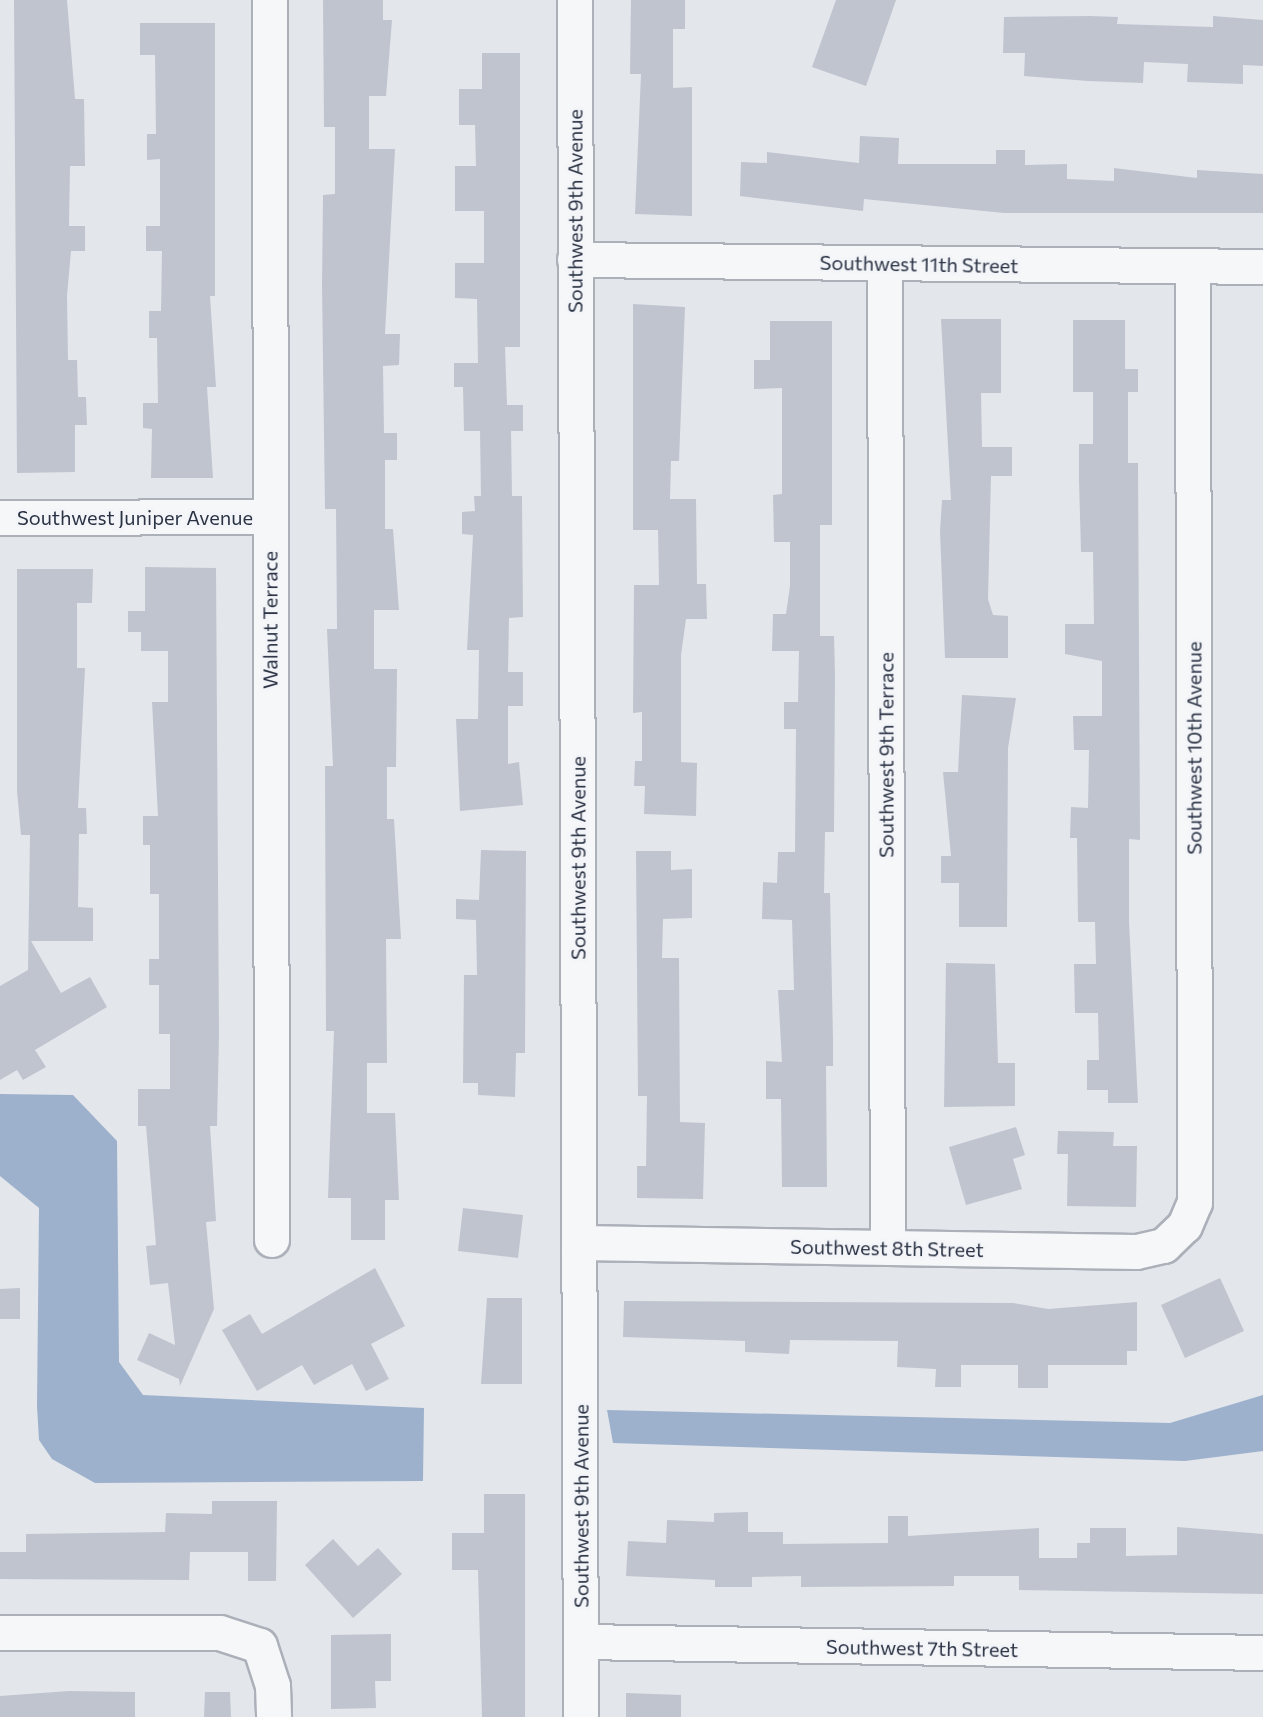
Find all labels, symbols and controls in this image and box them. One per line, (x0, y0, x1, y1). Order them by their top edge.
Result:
street label: Southwest 9th Avenue (563, 109, 587, 313)
street label: Southwest 11th Street (819, 250, 1019, 278)
street label: Southwest Juniper Avenue (17, 505, 253, 529)
street label: Walnut Terrace (258, 551, 282, 689)
street label: Southwest 10th Avenue (1182, 641, 1206, 855)
street label: Southwest 9th Terrace (874, 652, 898, 858)
street label: Southwest 9th Avenue (566, 756, 590, 960)
street label: Southwest 8th Street (790, 1234, 984, 1262)
street label: Southwest 9th Avenue (569, 1404, 593, 1608)
street label: Southwest 7th Street (826, 1634, 1018, 1662)

